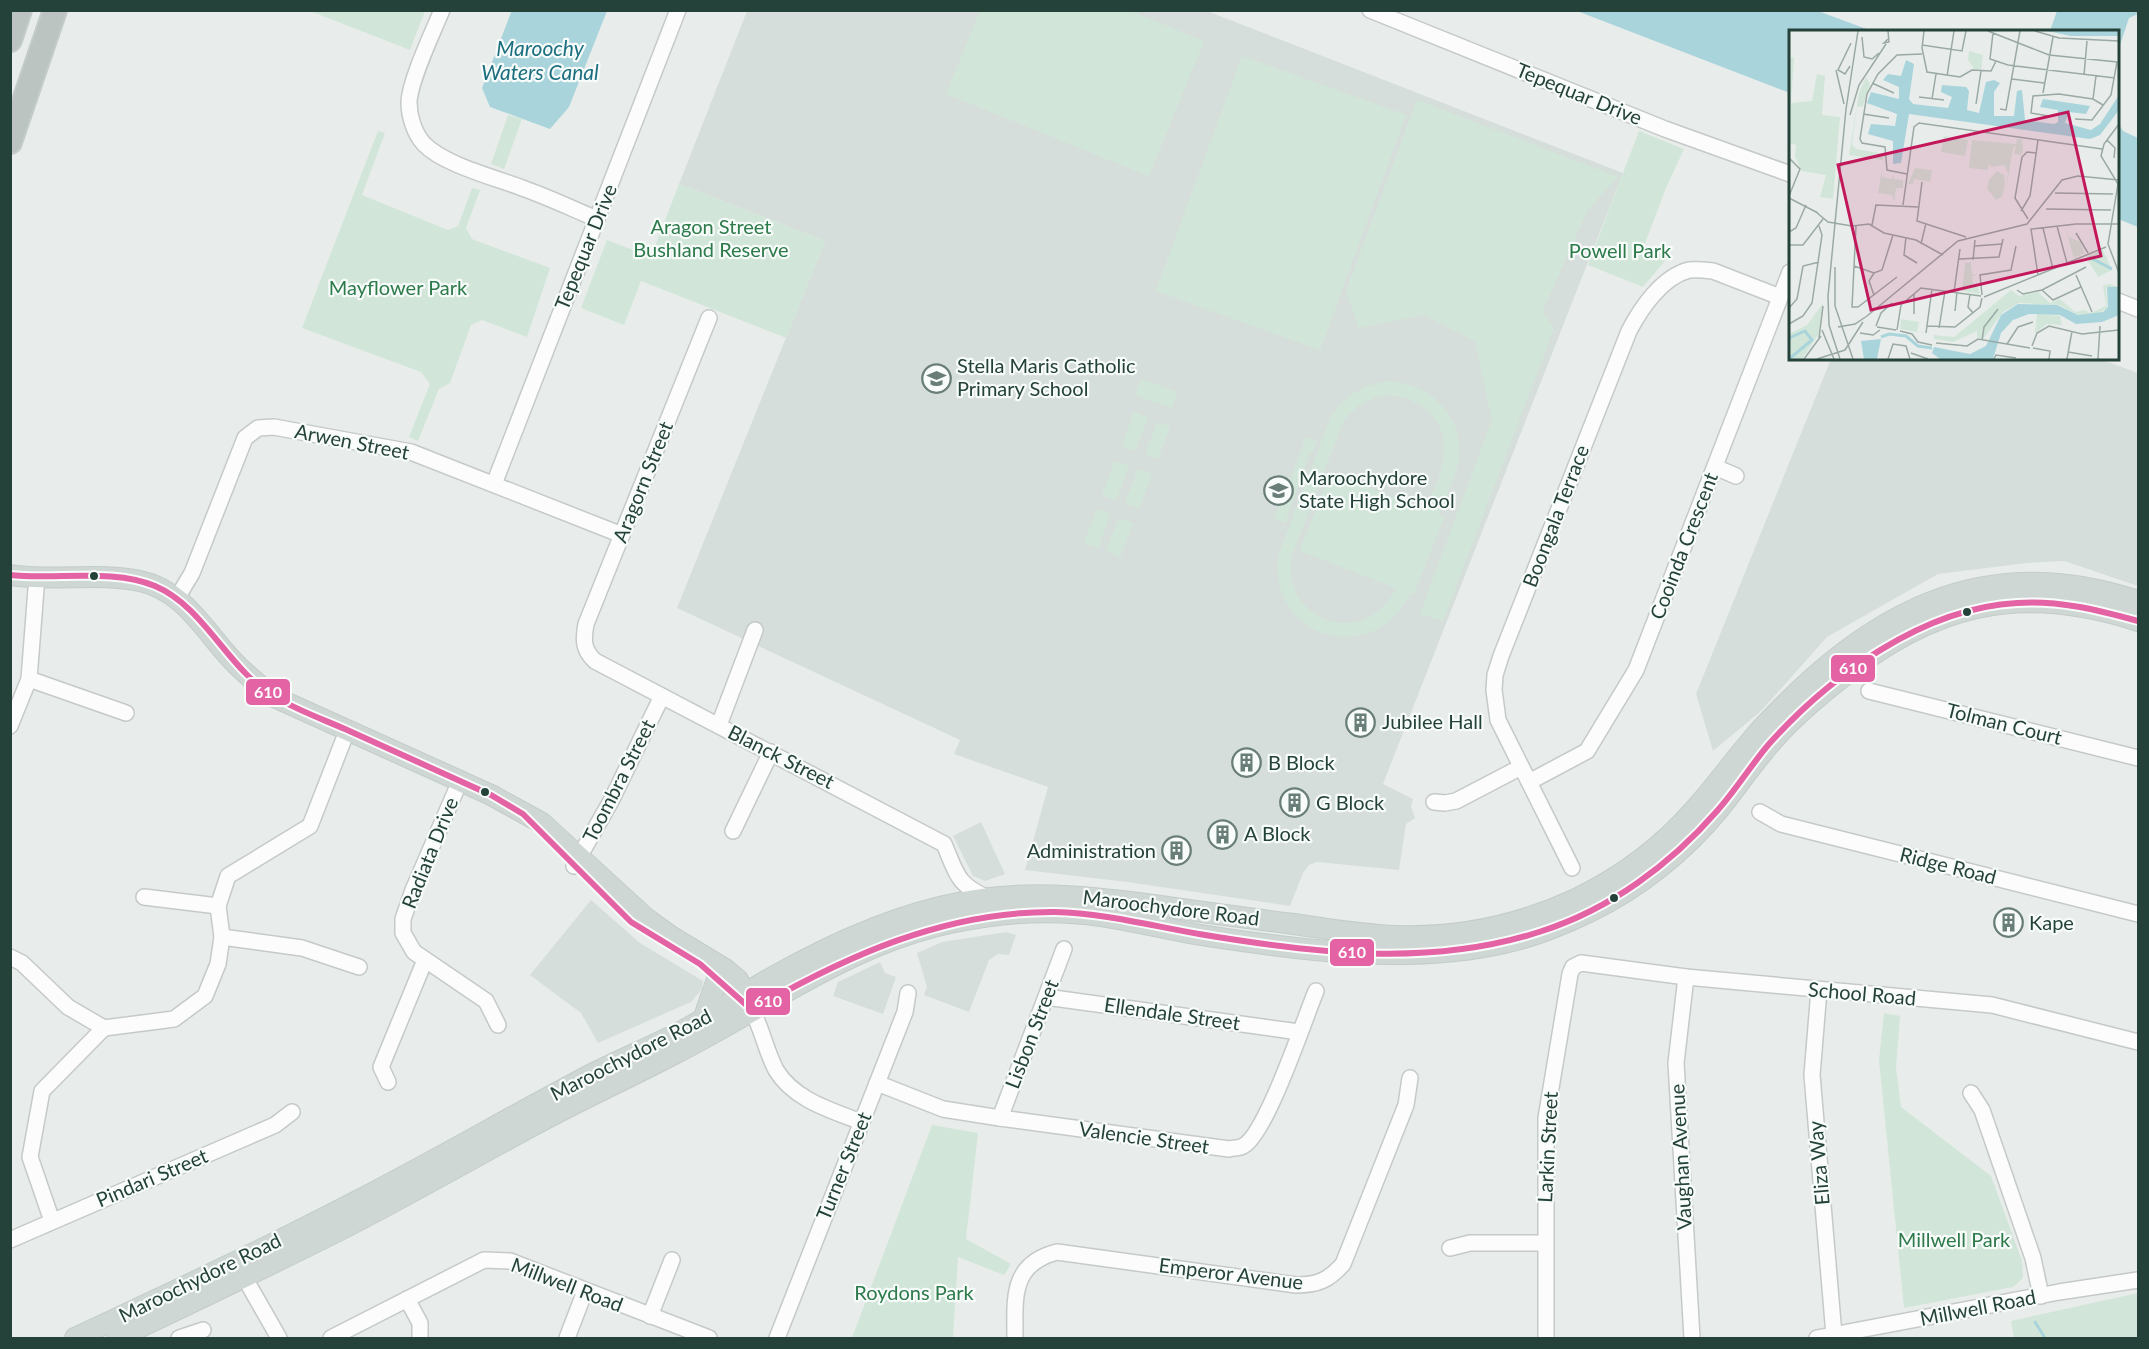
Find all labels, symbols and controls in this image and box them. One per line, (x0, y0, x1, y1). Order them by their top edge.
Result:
inset map (1789, 30, 2119, 360)
water label: Maroochy Waters Canal (481, 35, 599, 84)
street label: Tepequar Drive (1513, 57, 1646, 129)
street label: Tepequar Drive (549, 180, 621, 313)
park label: Aragon Street Bushland Reserve (633, 214, 789, 261)
park label: Powell Park (1569, 238, 1672, 262)
park label: Mayflower Park (329, 275, 468, 299)
place label: Stella Maris Catholic Primary School (957, 353, 1136, 400)
school or university icon: Stella Maris Catholic Primary School (920, 362, 952, 394)
street label: Arwen Street (293, 418, 411, 464)
street label: Aragorn Street (607, 418, 677, 546)
street label: Boongala Terrace (1517, 441, 1593, 590)
place label: Maroochydore State High School (1299, 465, 1455, 512)
street label: Cooinda Crescent (1644, 469, 1722, 623)
school or university icon: Maroochydore State High School (1262, 474, 1294, 506)
unlabelled marker (88, 570, 100, 582)
unlabelled marker (1961, 606, 1973, 618)
line badge: 610 (1830, 654, 1876, 683)
text: 610 (1839, 658, 1867, 677)
line badge: 610 (245, 678, 291, 706)
text: 610 (254, 682, 282, 701)
street label: Tolman Court (1944, 697, 2064, 749)
building icon: Jubilee Hall (1345, 706, 1377, 738)
place label: Jubilee Hall (1382, 709, 1483, 733)
street label: Toombra Street (577, 715, 659, 846)
street label: Blanck Street (724, 719, 839, 793)
building icon: B Block (1231, 747, 1263, 779)
place label: B Block (1268, 750, 1335, 774)
unlabelled marker (479, 786, 491, 798)
building icon: G Block (1279, 787, 1311, 819)
place label: G Block (1316, 790, 1385, 814)
street label: Radiata Drive (396, 793, 462, 912)
building icon: A Block (1207, 818, 1239, 850)
place label: A Block (1244, 821, 1311, 845)
building icon: Administration (1161, 835, 1193, 867)
place label: Administration (1027, 838, 1156, 862)
street label: Ridge Road (1897, 841, 1999, 889)
street label: Maroochydore Road (1081, 884, 1261, 930)
unlabelled marker (1608, 892, 1620, 904)
building icon: Kape (1992, 907, 2024, 939)
place label: Kape (2029, 910, 2074, 934)
line badge: 610 (1329, 938, 1375, 967)
text: 610 (1338, 942, 1366, 961)
street label: Lisbon Street (999, 976, 1063, 1092)
street label: School Road (1807, 976, 1917, 1010)
line badge: 610 (745, 987, 791, 1016)
text: 610 (754, 991, 782, 1010)
street label: Ellendale Street (1103, 992, 1242, 1034)
street label: Maroochydore Road (546, 1003, 715, 1105)
street label: Vaughan Avenue (1664, 1083, 1696, 1231)
street label: Larkin Street (1532, 1091, 1562, 1203)
street label: Turner Street (810, 1108, 876, 1223)
street label: Valencie Street (1078, 1116, 1211, 1158)
street label: Eliza Way (1802, 1119, 1834, 1206)
street label: Pindari Street (92, 1143, 211, 1211)
street label: Maroochydore Road (114, 1227, 285, 1327)
park label: Millwell Park (1898, 1227, 2011, 1251)
street label: Millwell Road (508, 1252, 627, 1316)
street label: Emperor Avenue (1158, 1252, 1305, 1294)
park label: Roydons Park (854, 1280, 975, 1304)
street label: Millwell Road (1918, 1284, 2038, 1330)

